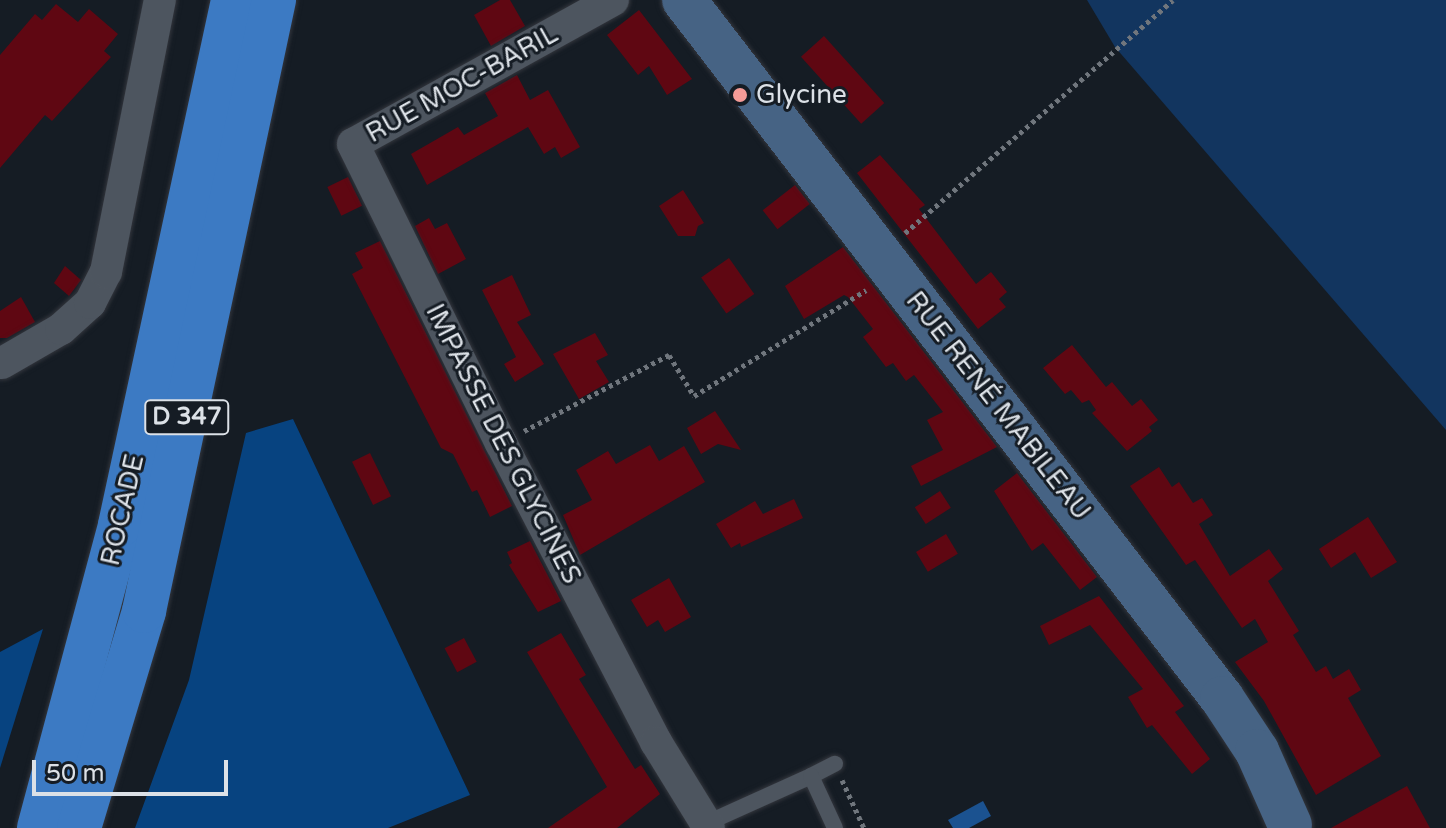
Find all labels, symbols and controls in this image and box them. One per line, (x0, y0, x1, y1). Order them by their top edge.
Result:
street label: RUE MOC-BARIL (361, 18, 563, 150)
place label: Glycine (756, 79, 847, 111)
marker: Glycine (731, 86, 749, 104)
street label: RUE RENÉ MABILEAU (899, 286, 1097, 526)
street label: IMPASSE DES GLYCINES (419, 299, 587, 589)
road number: D 347 (143, 397, 231, 437)
street label: ROCADE (95, 451, 151, 569)
scale bar (36, 744, 232, 794)
text: 50 m (46, 759, 104, 788)

